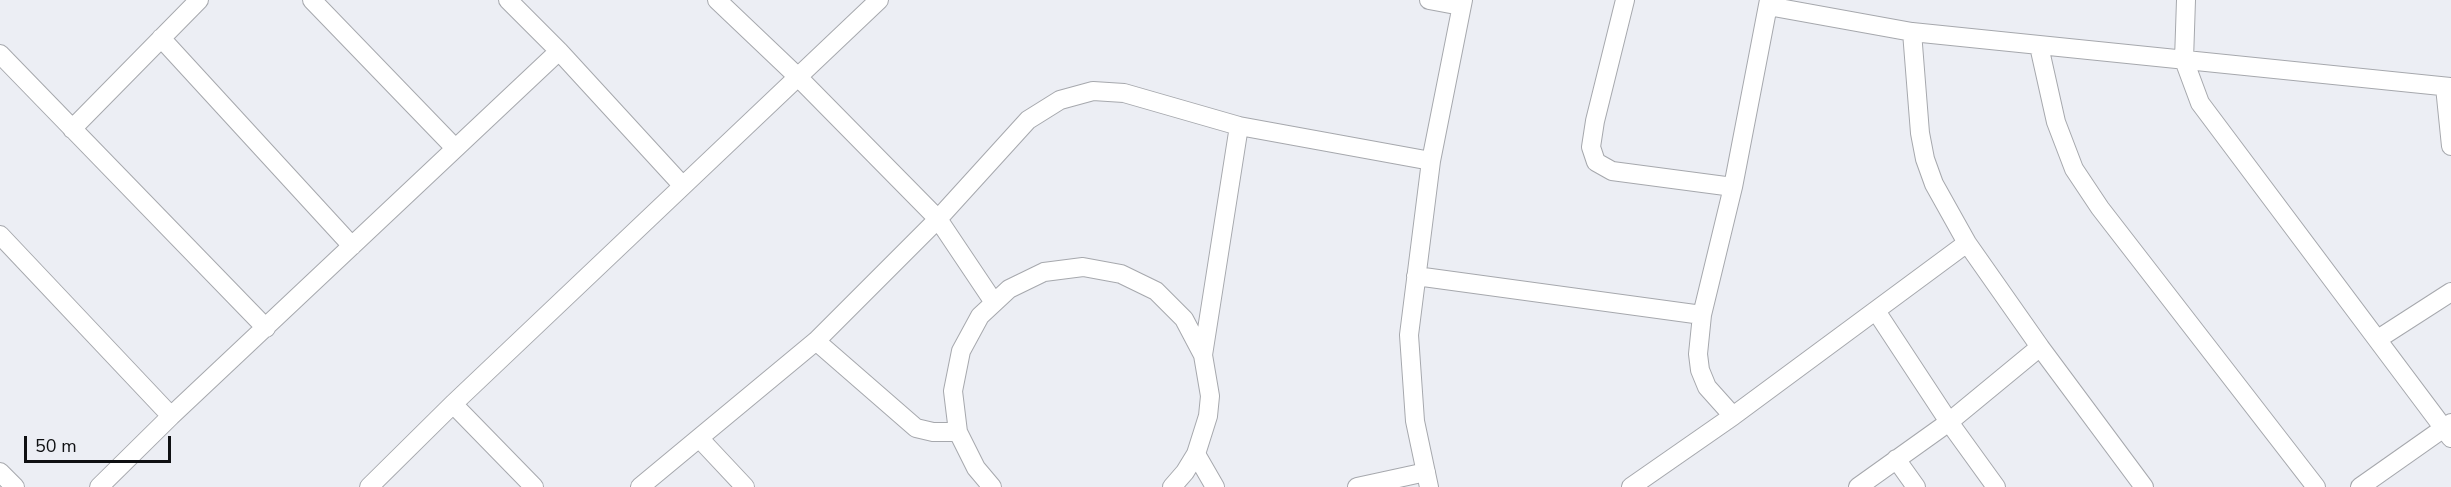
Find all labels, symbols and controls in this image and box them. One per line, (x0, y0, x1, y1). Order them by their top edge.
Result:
scale bar (27, 424, 174, 462)
text: 50 m (35, 434, 77, 458)

